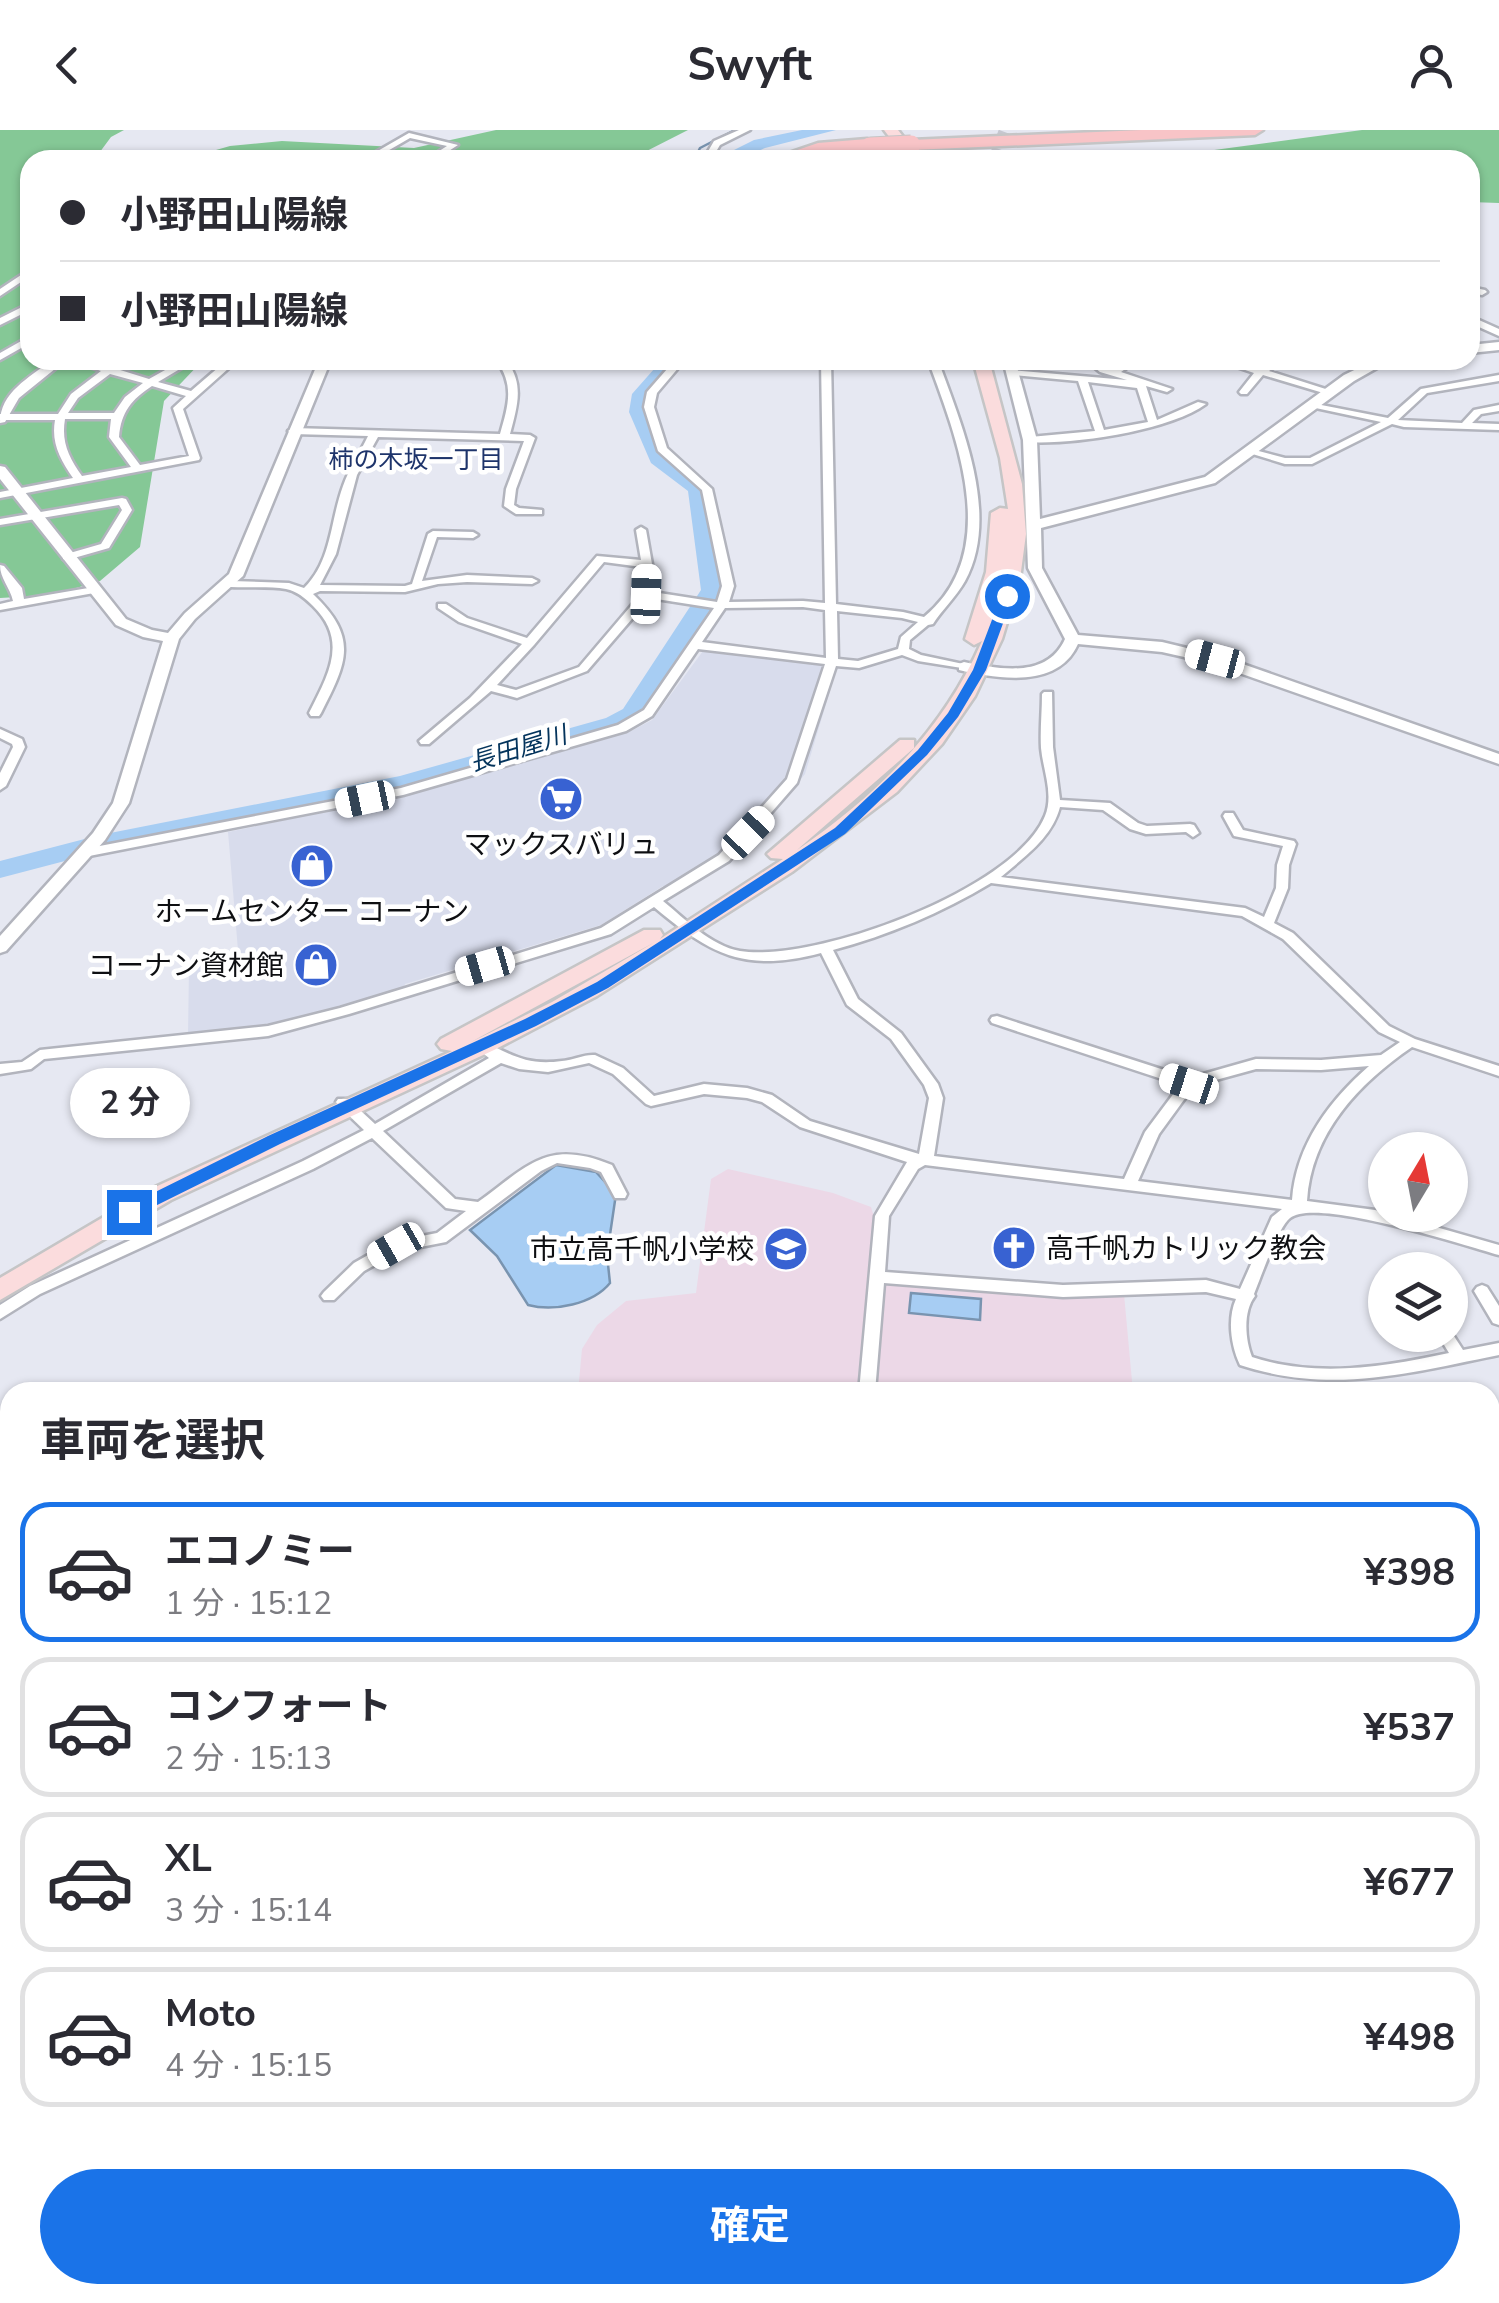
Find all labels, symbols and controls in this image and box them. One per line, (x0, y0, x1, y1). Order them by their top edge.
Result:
text: Swyft (687, 35, 812, 96)
icon: back (40, 38, 95, 93)
icon: person (1404, 38, 1459, 93)
text: 小野田山陽線 (120, 190, 348, 241)
text: 小野田山陽線 (120, 286, 348, 337)
district label: 柿の木坂一丁目 (328, 443, 504, 477)
car (630, 563, 662, 625)
route start (985, 574, 1030, 619)
car (1182, 637, 1248, 681)
water label: 長田屋川 (465, 717, 574, 780)
supermarket icon: マックスバリュ (538, 776, 584, 822)
car (333, 778, 397, 820)
car (716, 801, 780, 865)
place label: マックスバリュ (463, 826, 659, 864)
shop icon: ホームセンター コーナン (289, 843, 335, 889)
place label: ホームセンター コーナン (155, 893, 469, 931)
shop icon: コーナン資材館 (293, 942, 339, 988)
car (452, 943, 518, 989)
place label: コーナン資材館 (88, 947, 284, 985)
car (1156, 1060, 1222, 1108)
callout: 2 分 (69, 1067, 189, 1137)
text: 2 分 (100, 1081, 160, 1124)
north arrow (1368, 1132, 1468, 1232)
map controls (1368, 1132, 1468, 1352)
route end (107, 1190, 152, 1235)
car (363, 1218, 429, 1274)
church icon: 高千帆カトリック教会 (991, 1225, 1037, 1271)
school or university icon: 市立高千帆小学校 (763, 1226, 809, 1272)
place label: 高千帆カトリック教会 (1046, 1230, 1326, 1268)
place label: 市立高千帆小学校 (530, 1231, 754, 1269)
button: layers (1368, 1252, 1468, 1352)
text: 車両を選択 (40, 1411, 265, 1472)
text: エコノミー (165, 1526, 355, 1577)
icon: car (45, 1527, 135, 1617)
text: ¥398 (1364, 1547, 1455, 1598)
text: 1 分 · 15:12 (165, 1582, 332, 1625)
text: コンフォート (165, 1681, 392, 1732)
icon: car (45, 1682, 135, 1772)
text: ¥537 (1364, 1702, 1455, 1753)
text: 2 分 · 15:13 (165, 1737, 332, 1780)
text: XL (165, 1833, 212, 1884)
icon: car (45, 1837, 135, 1927)
text: ¥677 (1364, 1857, 1455, 1908)
text: 3 分 · 15:14 (165, 1889, 332, 1932)
text: Moto (165, 1988, 256, 2039)
icon: car (45, 1992, 135, 2082)
text: ¥498 (1364, 2012, 1455, 2063)
text: 4 分 · 15:15 (165, 2044, 332, 2087)
button: 確定 (40, 2169, 1460, 2284)

